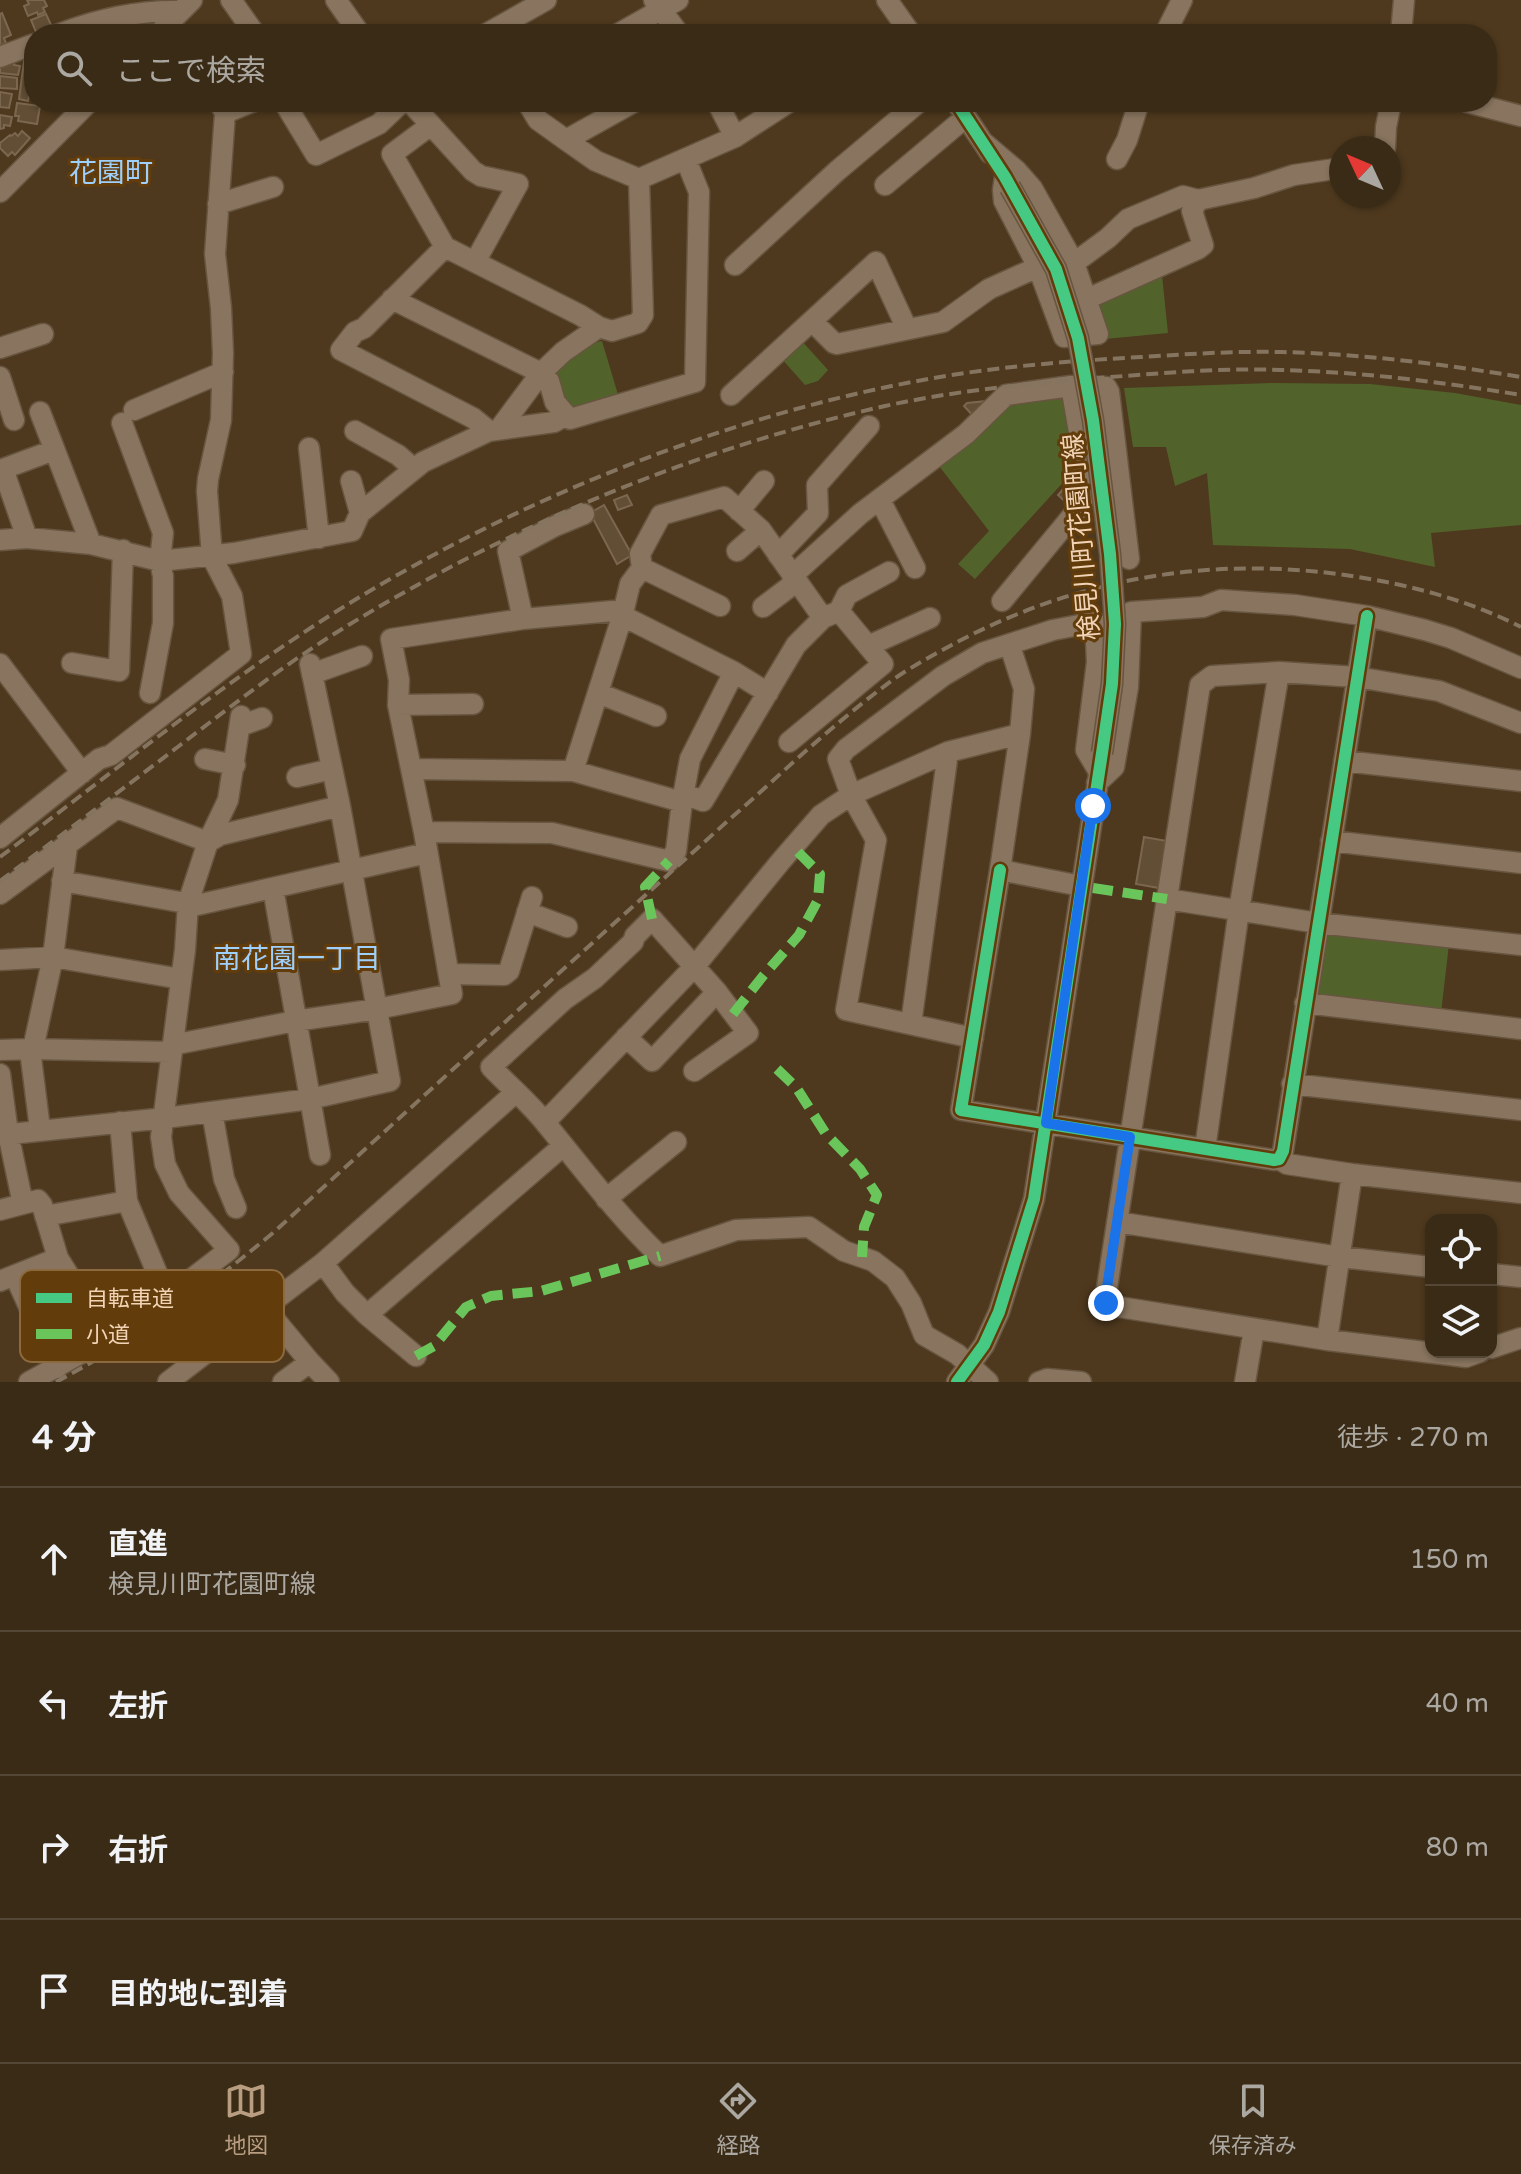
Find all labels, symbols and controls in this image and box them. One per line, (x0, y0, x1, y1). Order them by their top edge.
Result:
search box (24, 24, 1497, 112)
icon: search (52, 46, 96, 90)
text: ここで検索 (116, 53, 266, 90)
north arrow (1329, 136, 1401, 208)
district label: 花園町 (69, 156, 153, 190)
street label: 検見川町花園町線 (1057, 432, 1106, 642)
route start (1075, 788, 1111, 824)
district label: 南花園一丁目 (213, 942, 381, 976)
map controls (1425, 1214, 1497, 1358)
button: locate (1425, 1214, 1497, 1286)
legend (20, 1270, 284, 1362)
route end (1088, 1285, 1124, 1321)
text: 自転車道 (86, 1286, 174, 1312)
button: layers (1425, 1286, 1497, 1358)
text: 小道 (86, 1322, 130, 1348)
text: 4 分 (32, 1418, 96, 1459)
text: 徒歩 · 270 m (1337, 1422, 1489, 1453)
text: 直進 (108, 1526, 168, 1563)
icon: ahead (32, 1537, 76, 1581)
text: 150 m (1409, 1544, 1489, 1575)
text: 検見川町花園町線 (108, 1569, 316, 1600)
icon: left (32, 1681, 76, 1725)
text: 左折 (108, 1688, 168, 1725)
text: 40 m (1426, 1688, 1489, 1719)
icon: right (32, 1825, 76, 1869)
text: 右折 (108, 1832, 168, 1869)
text: 80 m (1426, 1832, 1489, 1863)
icon: arrive (32, 1969, 76, 2013)
text: 目的地に到着 (108, 1976, 288, 2013)
tab: 地図 (224, 2079, 268, 2159)
tab: 経路 (716, 2079, 761, 2159)
tab: 保存済み (1209, 2079, 1297, 2159)

